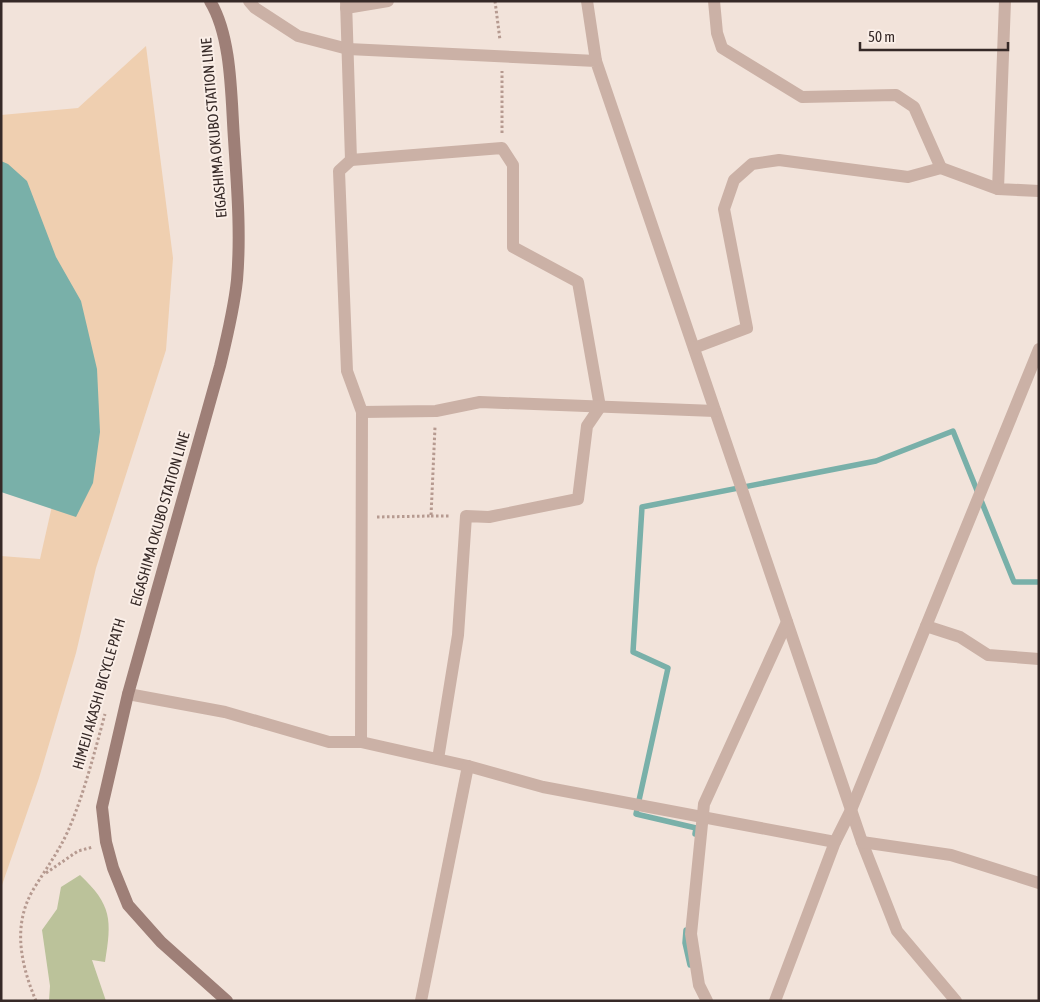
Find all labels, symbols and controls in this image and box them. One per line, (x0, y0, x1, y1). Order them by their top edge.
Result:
scale bar (860, 20, 1008, 52)
text: 50 m (868, 28, 895, 45)
street label: EIGASHIMA OKUBO STATION LINE (197, 37, 230, 219)
street label: EIGASHIMA OKUBO STATION LINE (126, 429, 193, 608)
street label: HIMEJI AKASHI BICYCLE PATH (69, 616, 128, 771)

